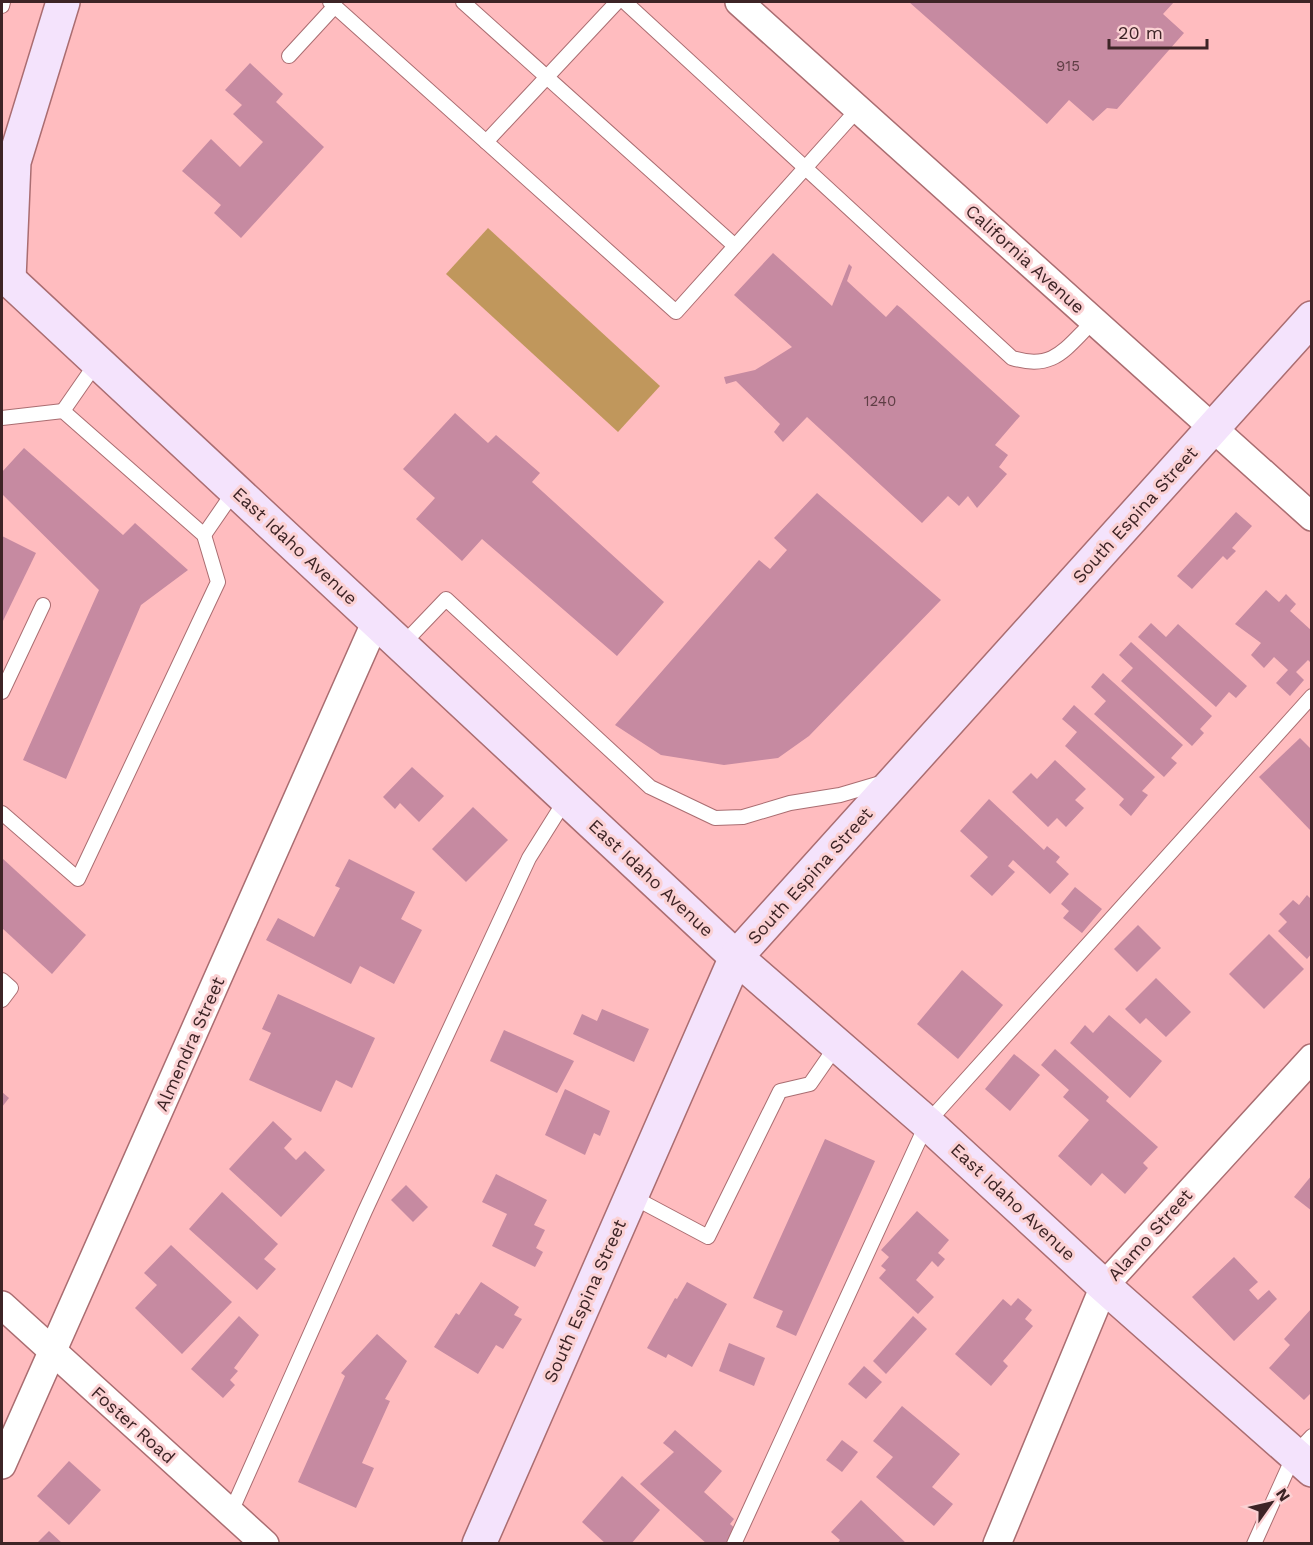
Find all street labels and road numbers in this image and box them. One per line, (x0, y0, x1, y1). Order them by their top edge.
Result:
street label: California Avenue (962, 200, 1089, 317)
street label: South Espina Street (1068, 442, 1202, 587)
street label: East Idaho Avenue (229, 483, 362, 609)
street label: South Espina Street (743, 803, 877, 948)
street label: East Idaho Avenue (585, 815, 718, 941)
street label: Almendra Street (151, 973, 229, 1114)
street label: East Idaho Avenue (947, 1139, 1080, 1265)
street label: Alamo Street (1103, 1184, 1196, 1285)
street label: South Espina Street (539, 1215, 630, 1386)
street label: Foster Road (87, 1382, 179, 1468)

